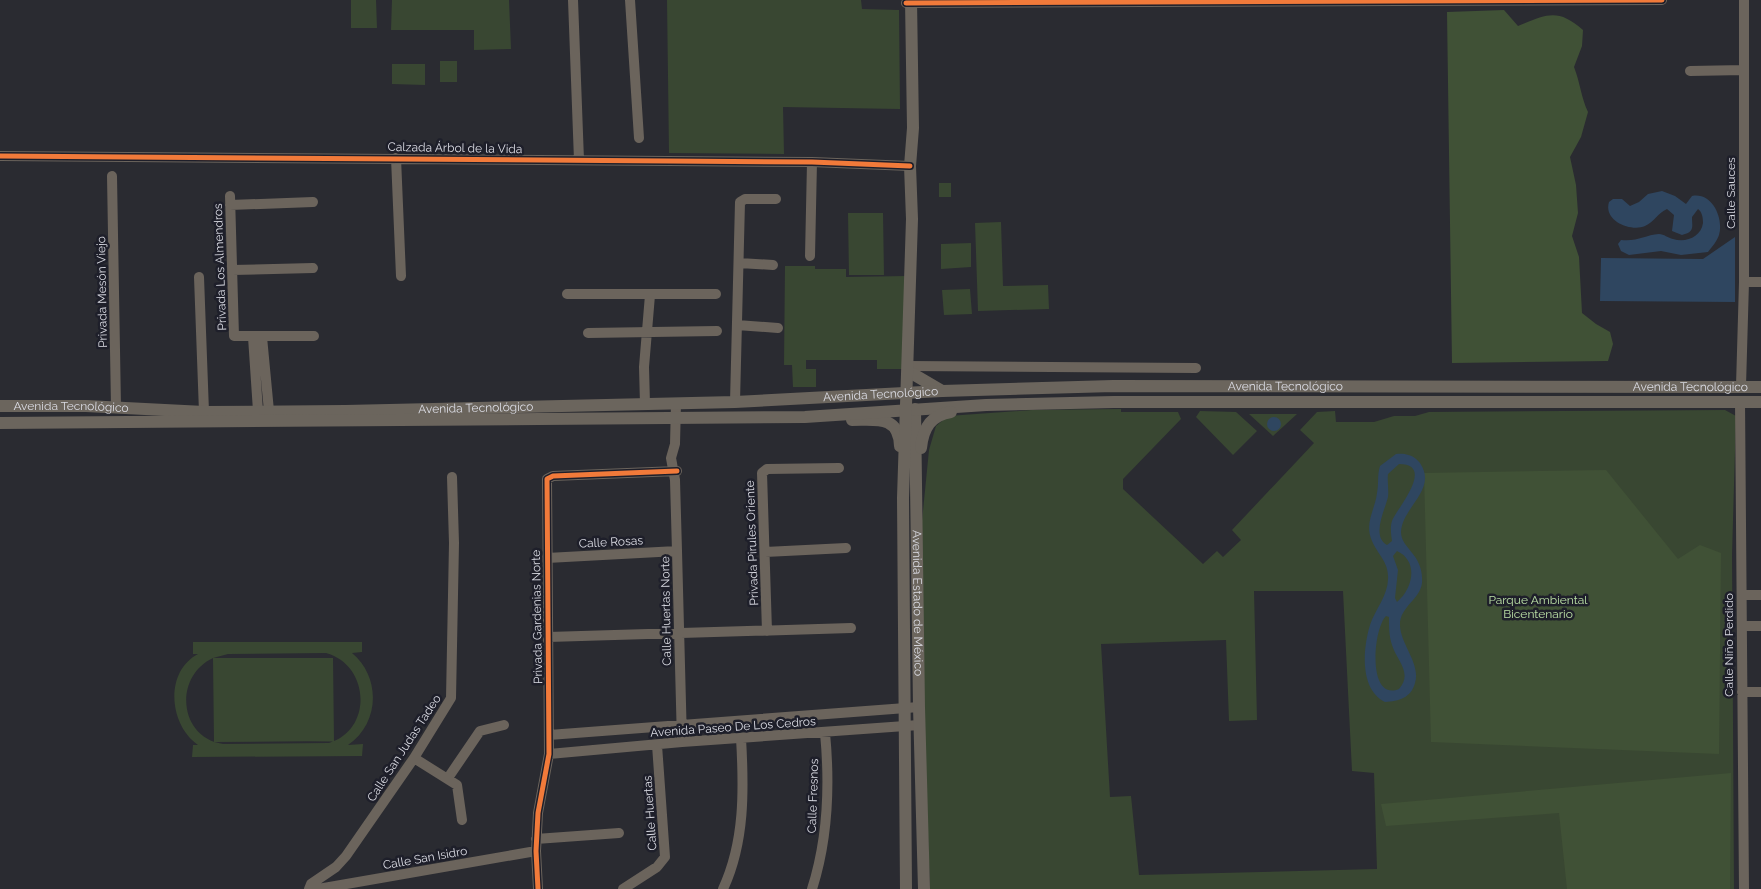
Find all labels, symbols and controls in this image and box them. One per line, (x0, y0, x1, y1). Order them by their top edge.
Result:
street label: Calzada Árbol de la Vida (387, 140, 523, 156)
street label: Calle Sauces (1724, 157, 1738, 229)
street label: Privada Los Almendros (211, 203, 229, 331)
street label: Privada Mesón Viejo (94, 236, 110, 348)
street label: Avenida Tecnológico (1228, 379, 1343, 393)
street label: Avenida Tecnológico (1633, 380, 1748, 394)
street label: Avenida Tecnológico (823, 384, 938, 404)
street label: Avenida Tecnológico (13, 399, 129, 415)
street label: Avenida Tecnológico (418, 400, 534, 416)
street label: Privada Pirules Oriente (743, 480, 761, 606)
street label: Avenida Estado de México (910, 530, 926, 676)
street label: Calle Rosas (579, 533, 644, 551)
street label: Privada Gardenias Norte (529, 550, 545, 684)
street label: Calle Huertas Norte (658, 556, 674, 666)
park label: Parque Ambiental Bicentenario (1488, 593, 1588, 621)
street label: Calle Niño Perdido (1722, 593, 1736, 697)
street label: Calle San Judas Tadeo (364, 692, 444, 804)
street label: Avenida Paseo De Los Cedros (650, 714, 816, 740)
street label: Calle Fresnos (805, 758, 821, 834)
street label: Calle Huertas (640, 775, 660, 851)
street label: Calle San Isidro (382, 844, 468, 872)

